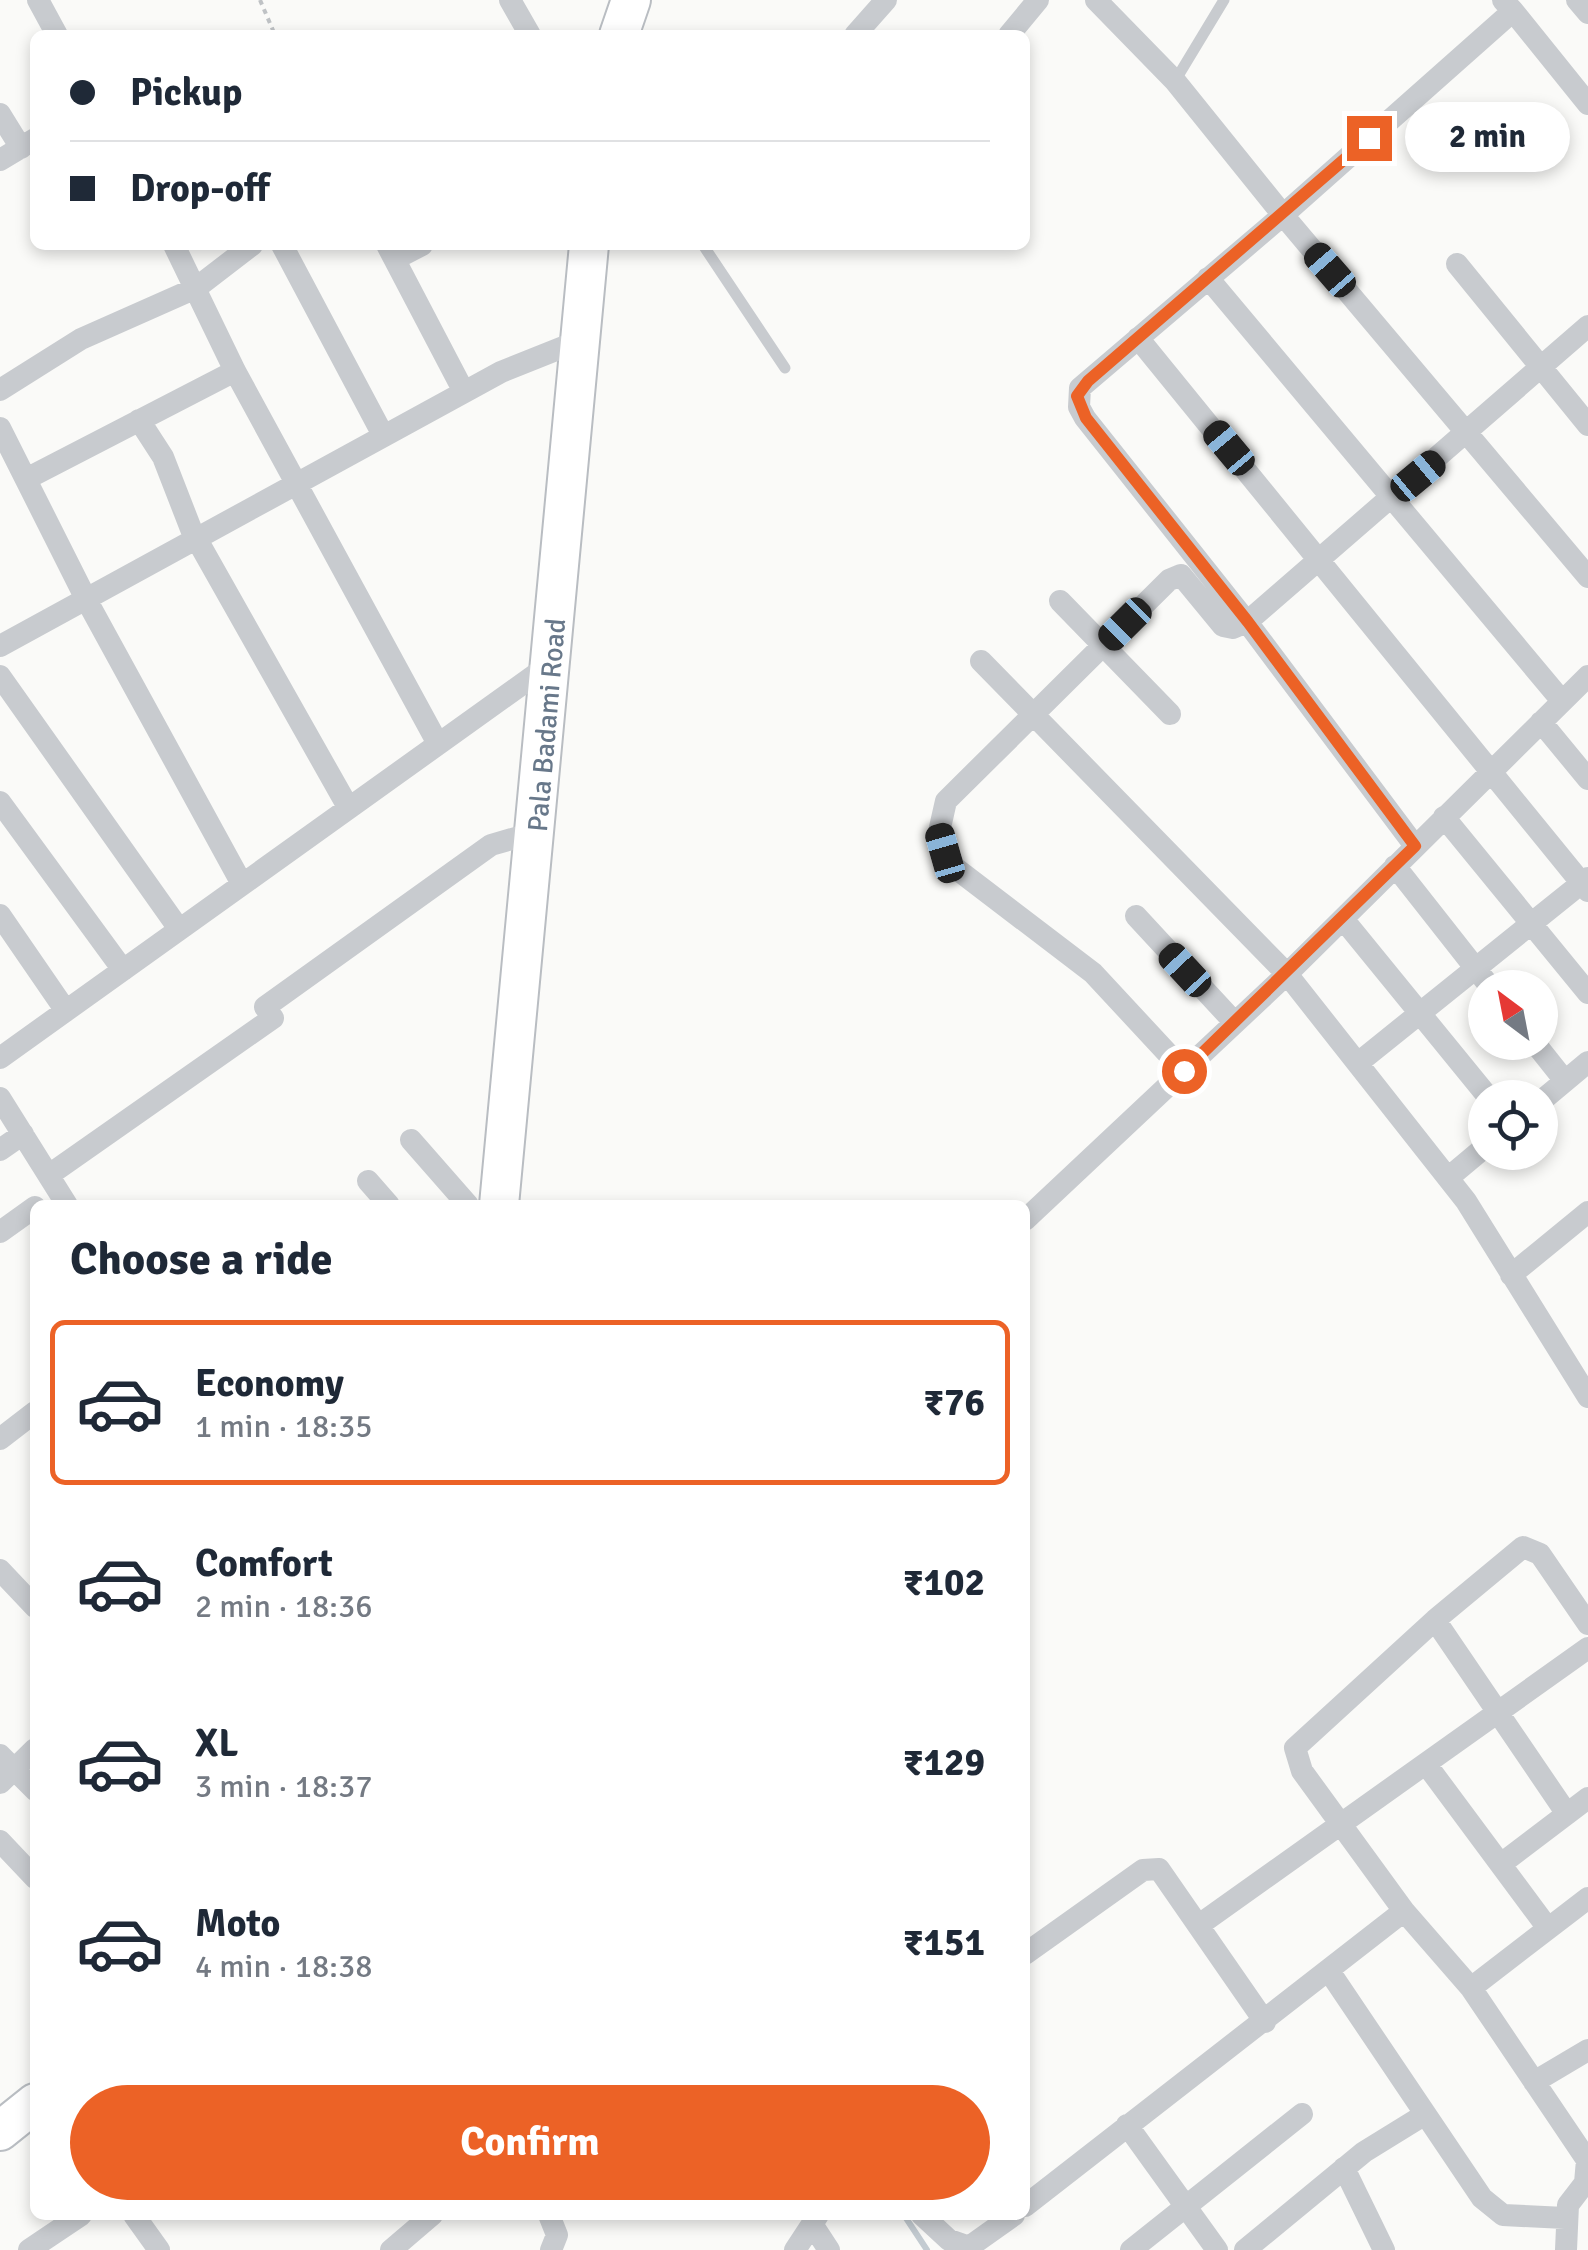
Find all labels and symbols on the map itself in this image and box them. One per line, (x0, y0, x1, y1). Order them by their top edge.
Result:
callout: 2 min (1404, 103, 1569, 173)
route end (1347, 116, 1392, 161)
car (1299, 238, 1361, 302)
car (1198, 415, 1260, 481)
car (1385, 445, 1451, 507)
car (1093, 592, 1157, 656)
street label: Pala Badami Road (521, 617, 573, 833)
car (922, 820, 968, 886)
car (1154, 938, 1216, 1002)
north arrow (1468, 970, 1558, 1060)
route start (1162, 1049, 1207, 1094)

